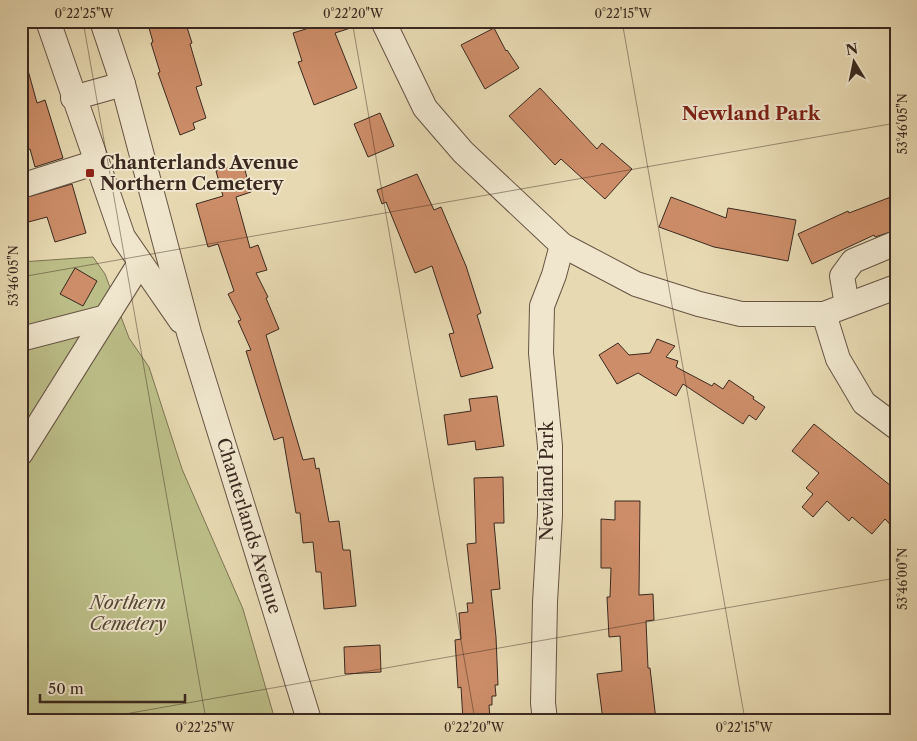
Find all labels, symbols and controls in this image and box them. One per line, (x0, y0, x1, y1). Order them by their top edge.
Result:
text: 0°22'25"W (55, 6, 114, 21)
text: 0°22'20"W (323, 6, 384, 21)
text: 0°22'15"W (594, 6, 652, 21)
north arrow (830, 38, 880, 88)
text: N (844, 39, 859, 59)
text: 53°46'05"N (895, 93, 910, 155)
district label: Newland Park (682, 102, 821, 125)
place label: Chanterlands Avenue Northern Cemetery (100, 152, 299, 195)
marker: Chanterlands Avenue Northern Cemetery (84, 167, 96, 179)
text: 53°46'05"N (6, 245, 21, 307)
street label: Newland Park (536, 419, 558, 541)
street label: Chanterlands Avenue (212, 435, 286, 617)
text: 53°46'00"N (895, 548, 910, 610)
park label: Northern Cemetery (88, 592, 166, 635)
scale bar (40, 671, 185, 703)
text: 50 m (48, 679, 84, 698)
text: 0°22'25"W (176, 720, 235, 735)
text: 0°22'20"W (444, 720, 505, 735)
text: 0°22'15"W (715, 720, 773, 735)

